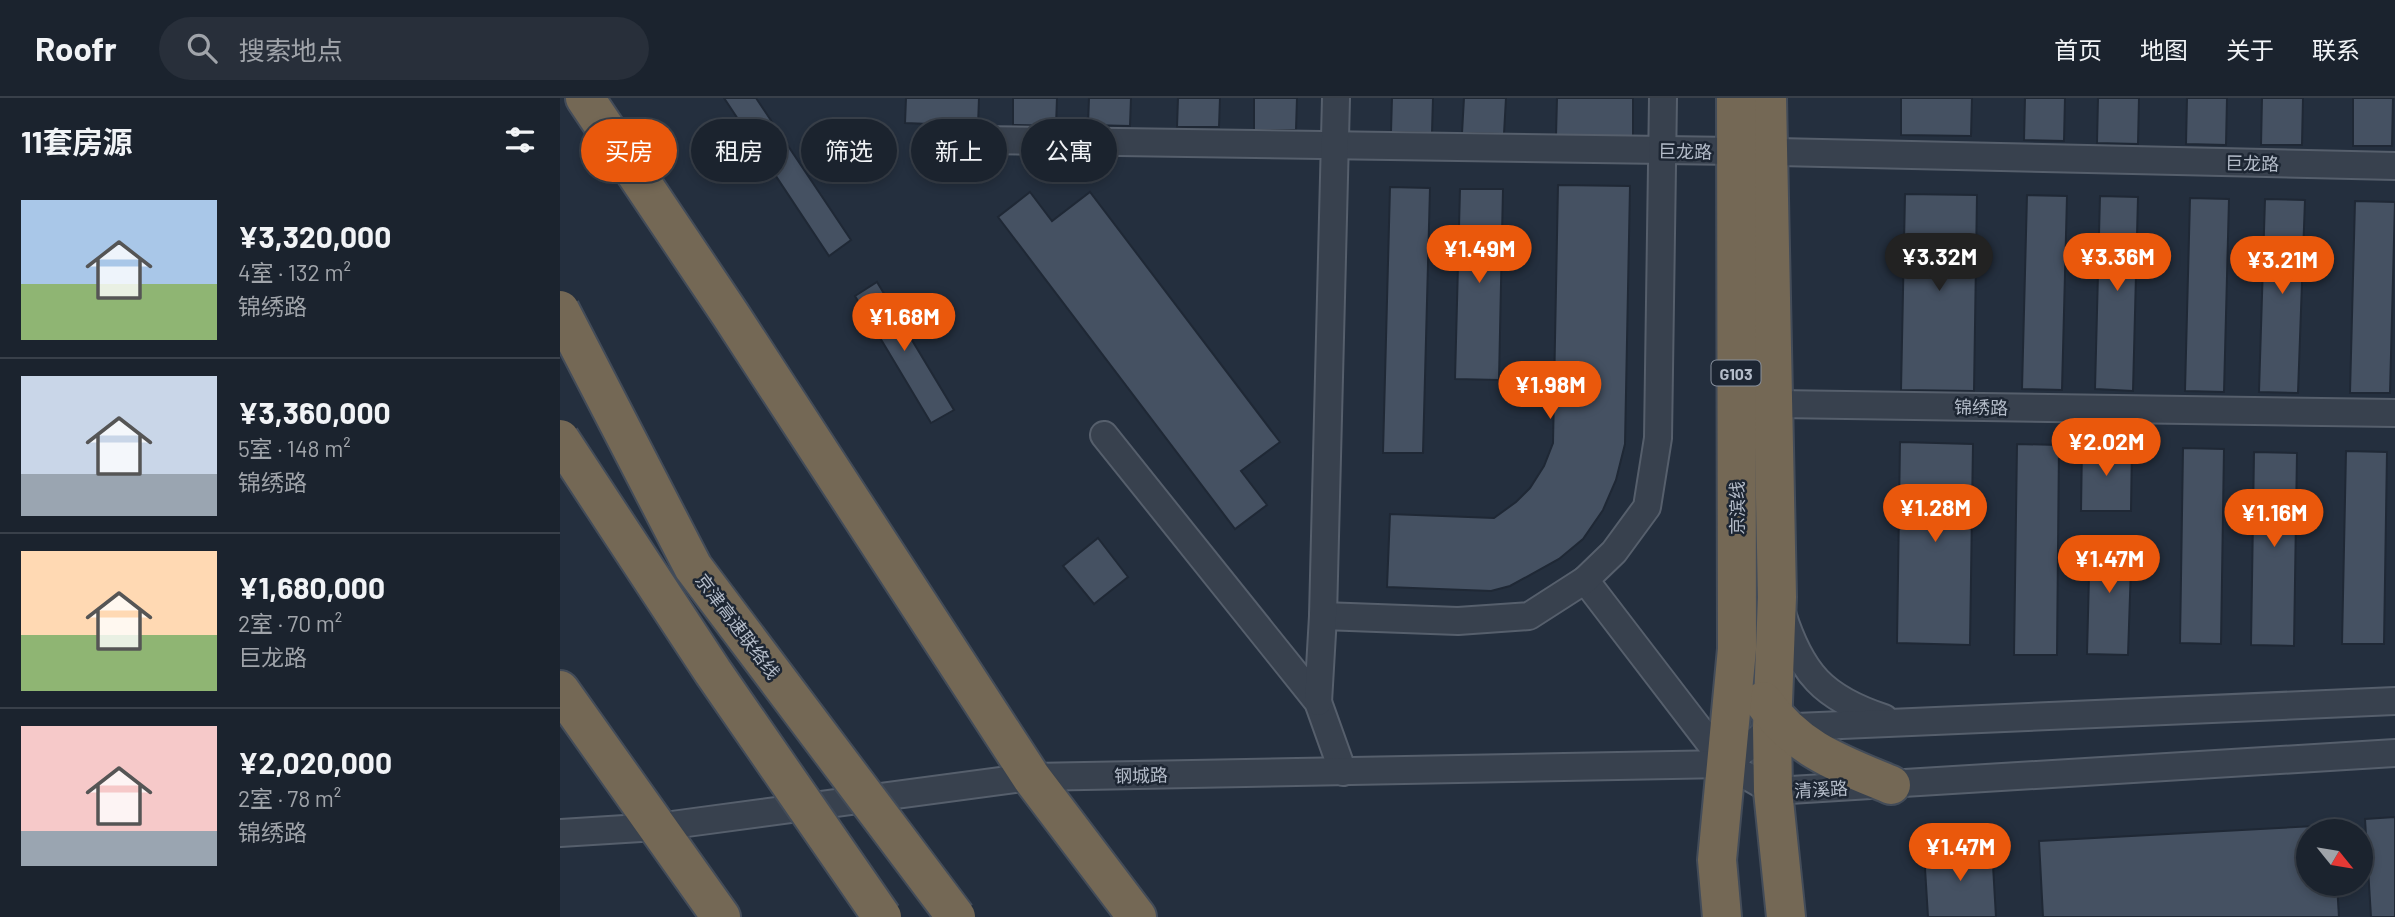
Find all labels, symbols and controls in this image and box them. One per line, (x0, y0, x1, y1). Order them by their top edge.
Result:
search box (159, 17, 649, 80)
text: Roofr (35, 28, 117, 68)
icon: search (183, 29, 221, 67)
text: 搜索地点 (239, 34, 343, 65)
text: 首页 (2054, 35, 2102, 64)
text: 地图 (2140, 35, 2188, 64)
text: 关于 (2226, 35, 2274, 64)
text: 联系 (2312, 35, 2360, 64)
chip: 买房 (581, 119, 677, 182)
chip: 租房 (691, 119, 787, 182)
chip: 筛选 (801, 119, 897, 182)
chip: 新上 (911, 119, 1007, 182)
chip: 公寓 (1021, 119, 1117, 182)
icon: filters (501, 121, 539, 159)
text: 11套房源 (21, 123, 132, 159)
street label: 巨龙路 (1658, 140, 1712, 162)
street label: 巨龙路 (2225, 152, 2279, 174)
text: ¥3,320,000 (238, 218, 391, 254)
pin: ¥1.49M (1422, 226, 1536, 285)
icon: home (77, 228, 161, 312)
text: ¥1.49M (1443, 234, 1515, 262)
pin: ¥3.32M (1882, 234, 1996, 293)
pin: ¥3.36M (2060, 234, 2174, 293)
pin: ¥3.21M (2225, 236, 2339, 296)
text: ¥3.32M (1901, 242, 1977, 270)
text: ¥3.36M (2079, 242, 2155, 270)
text: ¥3.21M (2246, 245, 2318, 273)
text: 4室 · 132 m² (238, 258, 351, 286)
text: 锦绣路 (238, 292, 307, 320)
pin: ¥1.68M (847, 294, 961, 353)
text: ¥1.68M (868, 302, 940, 330)
road number: G103 (1712, 360, 1760, 386)
pin: ¥1.98M (1493, 362, 1607, 421)
text: ¥1.98M (1514, 370, 1586, 398)
text: ¥3,360,000 (238, 394, 391, 430)
street label: 锦绣路 (1954, 396, 2008, 418)
icon: home (77, 404, 161, 488)
pin: ¥2.02M (2049, 418, 2163, 478)
text: ¥2.02M (2068, 427, 2144, 455)
text: 5室 · 148 m² (238, 434, 351, 462)
text: 锦绣路 (238, 468, 307, 496)
street label: 京滨线 (1726, 481, 1748, 535)
pin: ¥1.28M (1878, 484, 1992, 544)
pin: ¥1.16M (2217, 490, 2331, 549)
text: ¥1.28M (1899, 493, 1971, 521)
text: ¥1.16M (2240, 498, 2308, 526)
pin: ¥1.47M (2052, 536, 2166, 595)
text: ¥1.47M (2074, 544, 2144, 572)
text: ¥1,680,000 (238, 569, 385, 605)
street label: 京津高速联络线 (691, 569, 785, 683)
icon: home (77, 579, 161, 663)
text: 2室 · 70 m² (238, 609, 342, 637)
text: 巨龙路 (238, 643, 307, 671)
text: ¥2,020,000 (238, 744, 392, 780)
icon: home (77, 754, 161, 838)
street label: 钢城路 (1114, 764, 1168, 786)
street label: 清溪路 (1793, 777, 1849, 801)
text: 2室 · 78 m² (238, 784, 341, 812)
text: 锦绣路 (238, 818, 307, 846)
north arrow (2296, 819, 2373, 896)
map controls (2296, 819, 2373, 896)
pin: ¥1.47M (1903, 824, 2017, 883)
text: ¥1.47M (1925, 832, 1995, 860)

